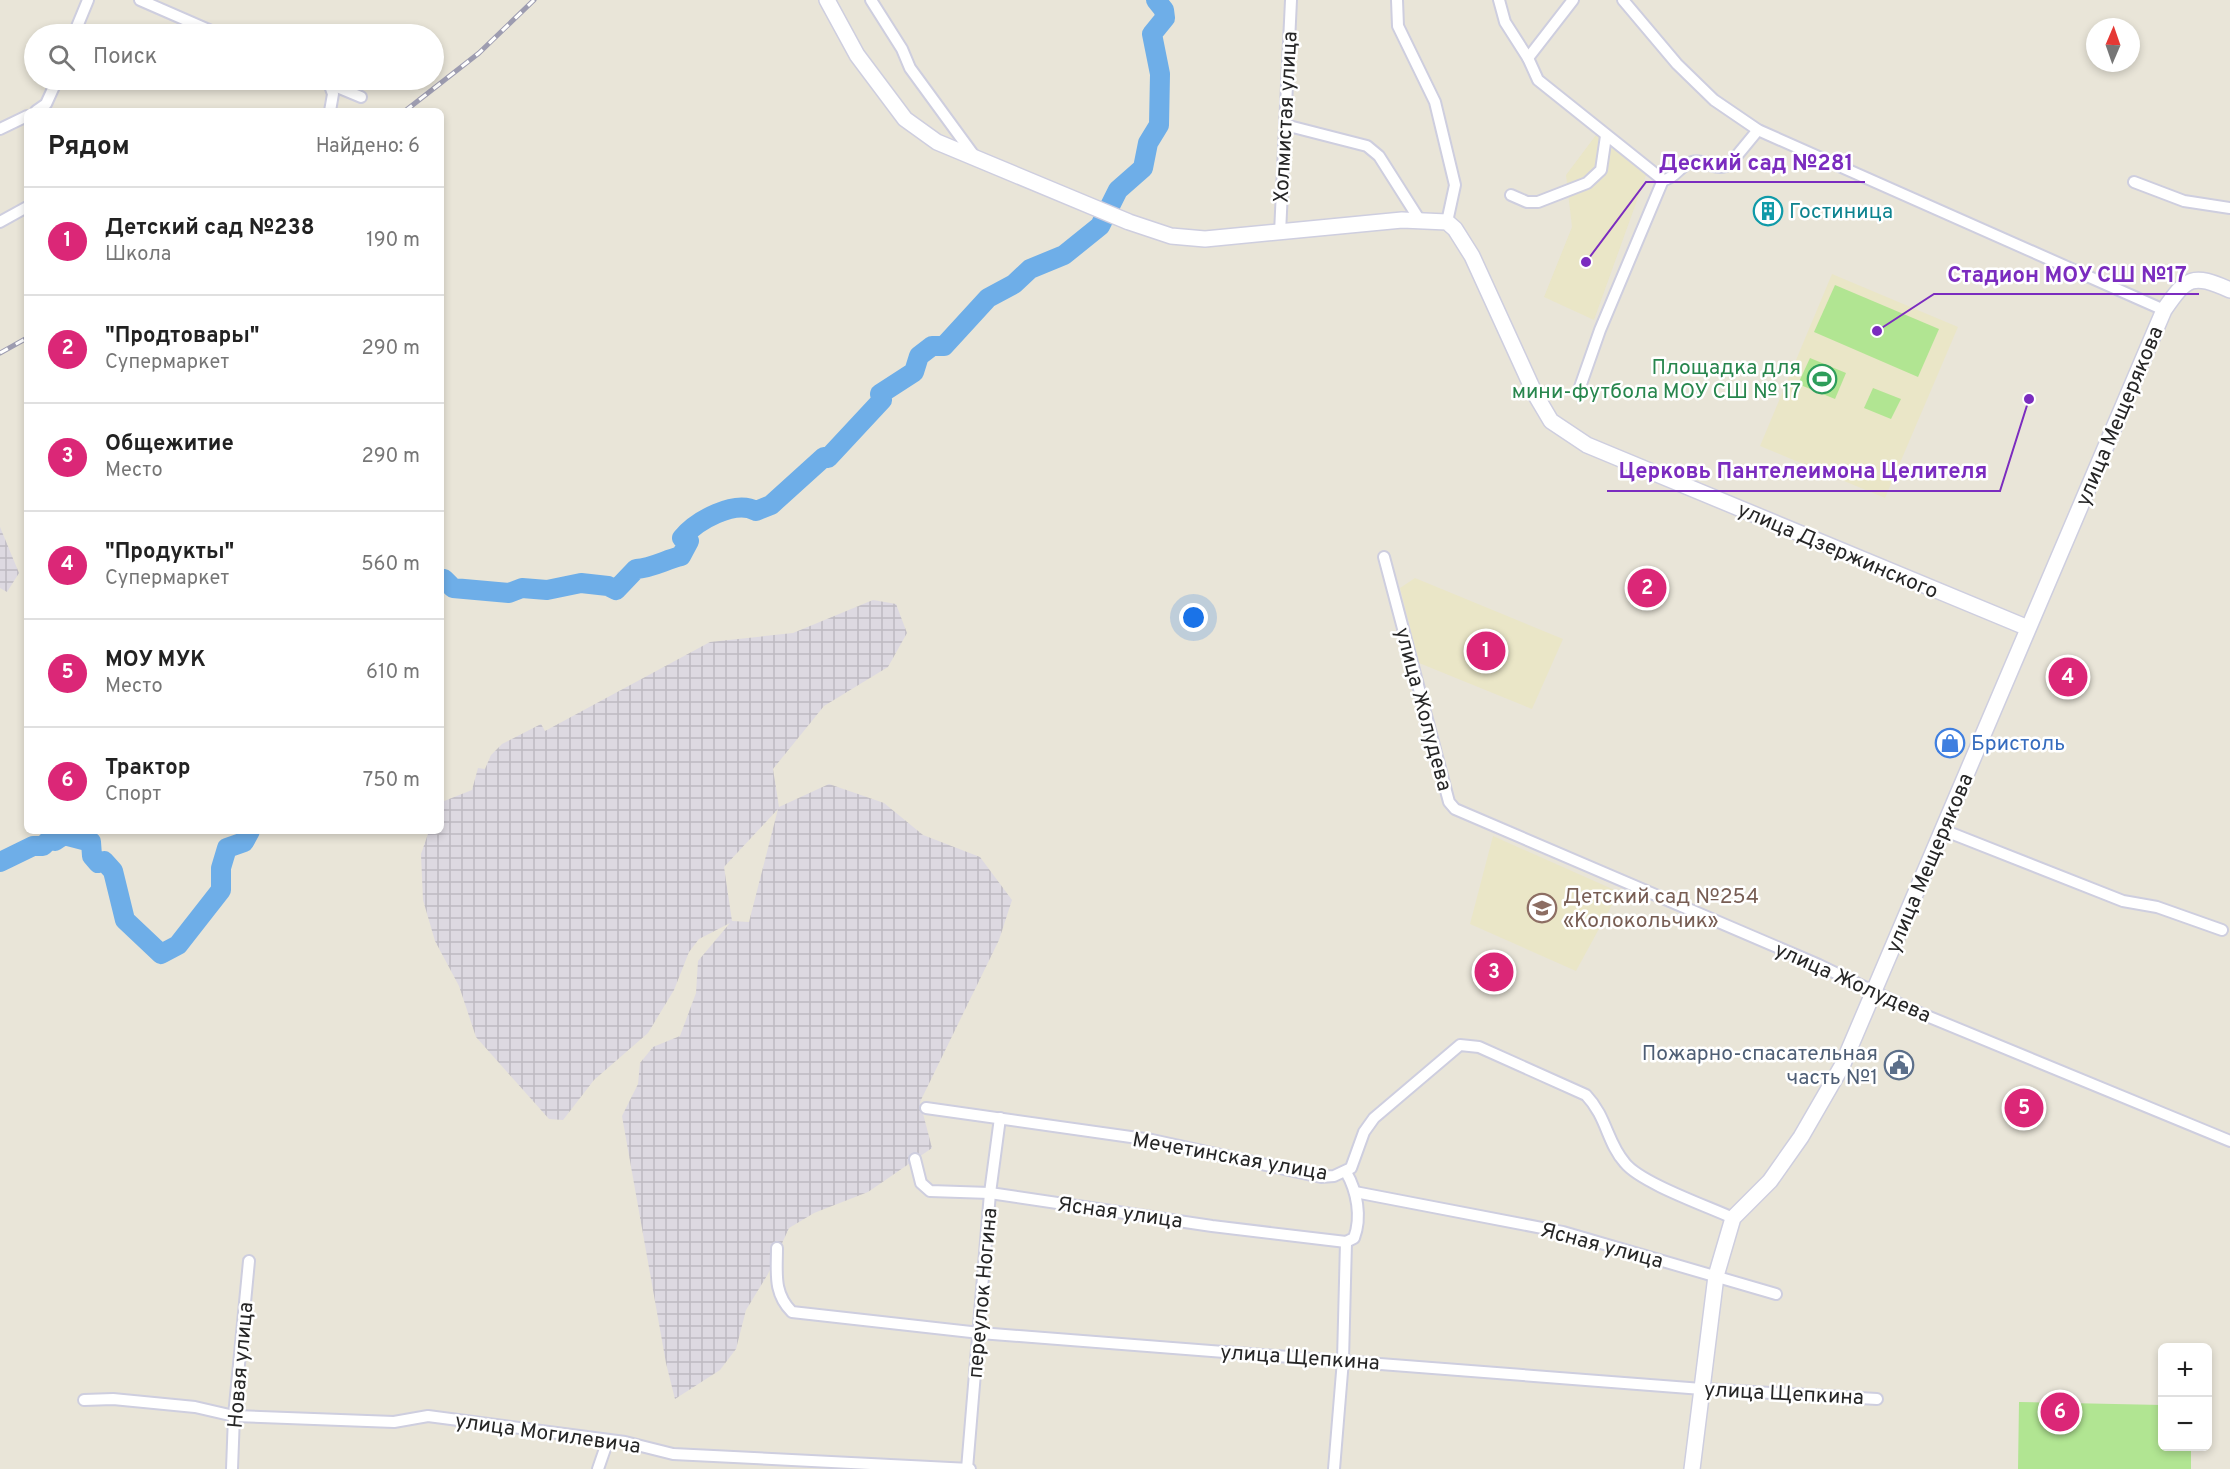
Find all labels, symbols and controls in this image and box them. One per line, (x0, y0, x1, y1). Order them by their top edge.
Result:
north arrow (2086, 18, 2140, 72)
search box (24, 24, 444, 90)
street label: Холмистая улица (1269, 30, 1304, 204)
icon: search (45, 41, 78, 74)
text: Поиск (93, 44, 157, 71)
text: Рядом (48, 131, 130, 164)
text: Найдено: 6 (316, 134, 420, 160)
callout: Деский сад №281 (1646, 142, 1865, 182)
text: Деский сад №281 (1659, 151, 1853, 178)
building icon: Гостиница (1752, 195, 1784, 227)
place label: Гостиница (1789, 199, 1893, 226)
text: Детский сад №238 (105, 215, 315, 242)
text: 1 (64, 228, 72, 254)
text: 190 m (366, 228, 420, 254)
text: Школа (105, 242, 171, 268)
callout: Стадион МОУ СШ №17 (1934, 254, 2199, 294)
text: Стадион МОУ СШ №17 (1947, 263, 2187, 290)
street label: улица Мещерякова (2070, 322, 2171, 511)
text: "Продтовары" (105, 323, 260, 350)
text: 2 (61, 336, 74, 362)
text: 290 m (362, 336, 420, 362)
text: Супермаркет (105, 350, 229, 376)
place label: Площадка для мини-футбола МОУ СШ № 17 (1512, 355, 1801, 406)
sports icon: Площадка для мини-футбола МОУ СШ № 17 (1806, 363, 1838, 395)
text: Общежитие (105, 431, 234, 458)
text: 3 (62, 444, 74, 470)
text: 290 m (362, 444, 420, 470)
callout: Церковь Пантелеимона Целителя (1607, 451, 2000, 491)
text: Место (105, 458, 163, 484)
text: Церковь Пантелеимона Целителя (1619, 459, 1987, 486)
street label: улица Дзержинского (1733, 497, 1942, 606)
text: "Продукты" (105, 539, 234, 566)
text: 4 (61, 552, 74, 578)
text: 560 m (361, 552, 420, 578)
text: Супермаркет (105, 566, 229, 592)
pin: 2 (1628, 566, 1666, 610)
your location (1179, 603, 1208, 632)
street label: улица Жолудева (1388, 625, 1457, 794)
pin: 1 (1466, 628, 1506, 674)
text: МОУ МУК (105, 647, 206, 674)
pin: 4 (2048, 654, 2088, 700)
text: 5 (61, 660, 74, 686)
text: 610 m (366, 660, 420, 686)
text: Место (105, 674, 163, 700)
shop icon: Бристоль (1934, 727, 1966, 759)
place label: Бристоль (1971, 731, 2065, 758)
text: Трактор (105, 755, 190, 782)
text: 6 (61, 768, 74, 794)
text: 750 m (363, 768, 420, 794)
street label: улица Мещерякова (1880, 769, 1981, 958)
text: Спорт (105, 782, 161, 808)
place label: Детский сад №254 «Колокольчик» (1563, 884, 1759, 935)
school or university icon: Детский сад №254 «Колокольчик» (1526, 892, 1558, 924)
street label: улица Жолудева (1770, 937, 1935, 1030)
pin: 3 (1474, 950, 1514, 994)
place label: Пожарно-спасательная часть №1 (1642, 1041, 1878, 1092)
public building icon: Пожарно-спасательная часть №1 (1883, 1049, 1915, 1081)
pin: 5 (2004, 1086, 2044, 1130)
street label: Мечетинская улица (1130, 1127, 1329, 1188)
street label: Ясная улица (1055, 1191, 1184, 1236)
street label: переулок Ногина (963, 1207, 1004, 1380)
street label: Ясная улица (1537, 1217, 1666, 1276)
street label: Новая улица (223, 1301, 260, 1429)
street label: улица Щепкина (1219, 1339, 1381, 1378)
map controls (2158, 1343, 2212, 1451)
button: + (2158, 1343, 2212, 1397)
street label: улица Щепкина (1703, 1377, 1865, 1412)
pin: 6 (2040, 1390, 2080, 1434)
button: − (2158, 1397, 2212, 1451)
street label: улица Могилевича (453, 1408, 642, 1461)

